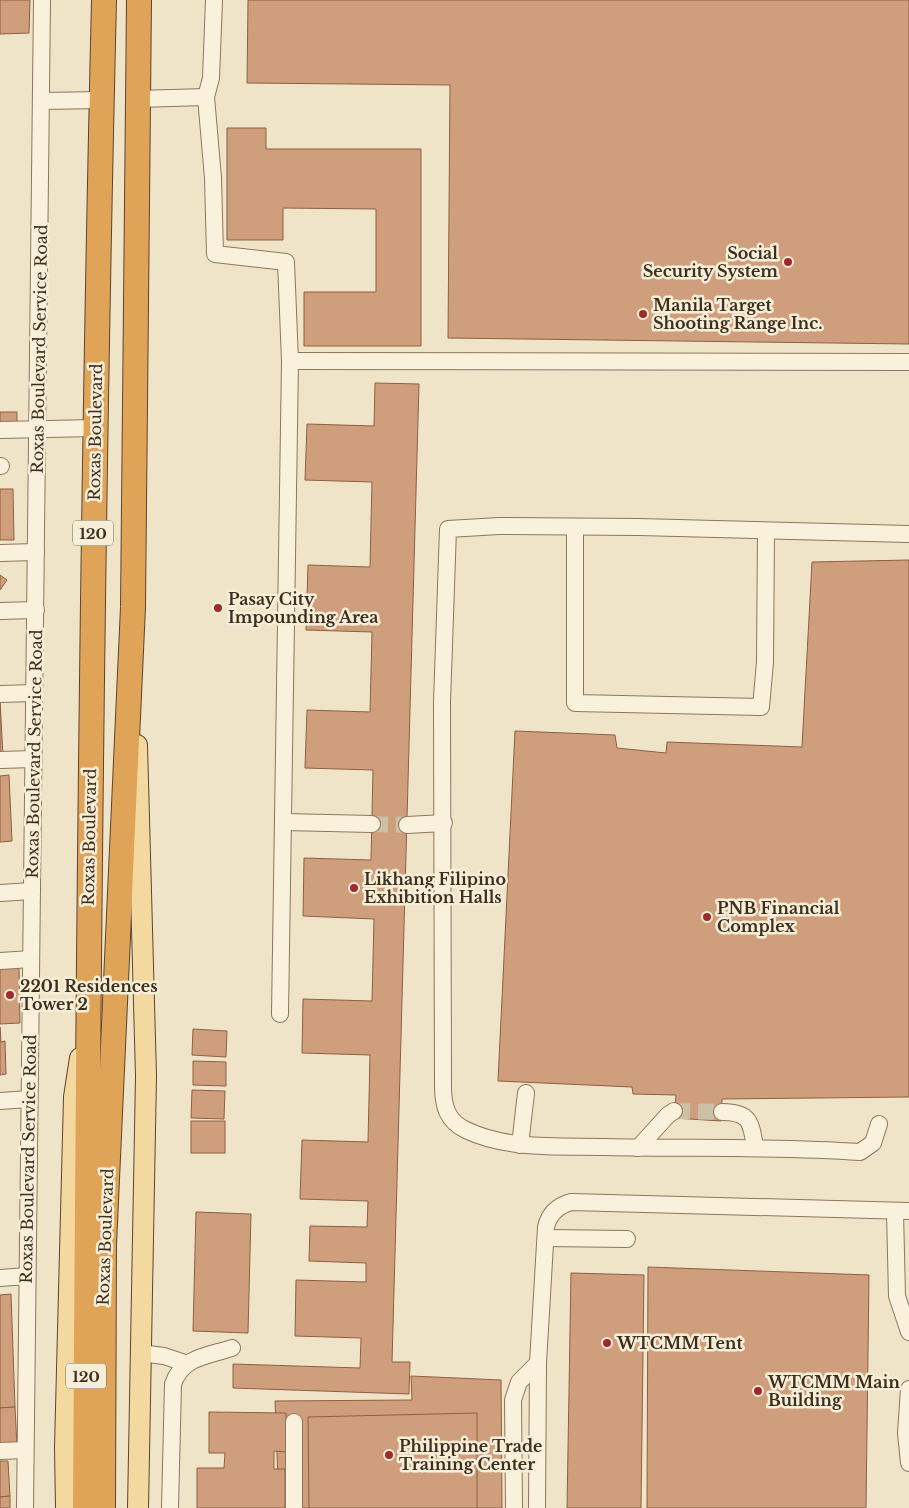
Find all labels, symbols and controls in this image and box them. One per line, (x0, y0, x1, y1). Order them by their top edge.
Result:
street label: Roxas Boulevard Service Road (27, 224, 51, 474)
place label: Social Security System (643, 243, 778, 281)
marker: Social Security System (782, 256, 794, 268)
place label: Manila Target Shooting Range Inc. (653, 295, 822, 333)
marker: Manila Target Shooting Range Inc. (637, 308, 649, 320)
street label: Roxas Boulevard (84, 363, 106, 501)
road number: 120 (73, 520, 113, 546)
place label: Pasay City Impounding Area (228, 589, 378, 627)
marker: Pasay City Impounding Area (212, 602, 224, 614)
street label: Roxas Boulevard Service Road (22, 629, 46, 879)
street label: Roxas Boulevard (78, 768, 100, 906)
place label: Likhang Filipino Exhibition Halls (364, 869, 506, 907)
marker: Likhang Filipino Exhibition Halls (348, 882, 360, 894)
place label: PNB Financial Complex (717, 898, 840, 936)
marker: PNB Financial Complex (701, 911, 713, 923)
place label: 2201 Residences Tower 2 (20, 976, 158, 1014)
marker: 2201 Residences Tower 2 (4, 989, 16, 1001)
street label: Roxas Boulevard Service Road (16, 1034, 40, 1284)
street label: Roxas Boulevard (93, 1168, 117, 1306)
place label: WTCMM Tent (616, 1333, 743, 1353)
marker: WTCMM Tent (601, 1337, 613, 1349)
road number: 120 (66, 1364, 106, 1388)
place label: WTCMM Main Building (767, 1372, 900, 1410)
marker: WTCMM Main Building (752, 1385, 764, 1397)
place label: Philippine Trade Training Center (399, 1436, 542, 1474)
marker: Philippine Trade Training Center (383, 1449, 395, 1461)

